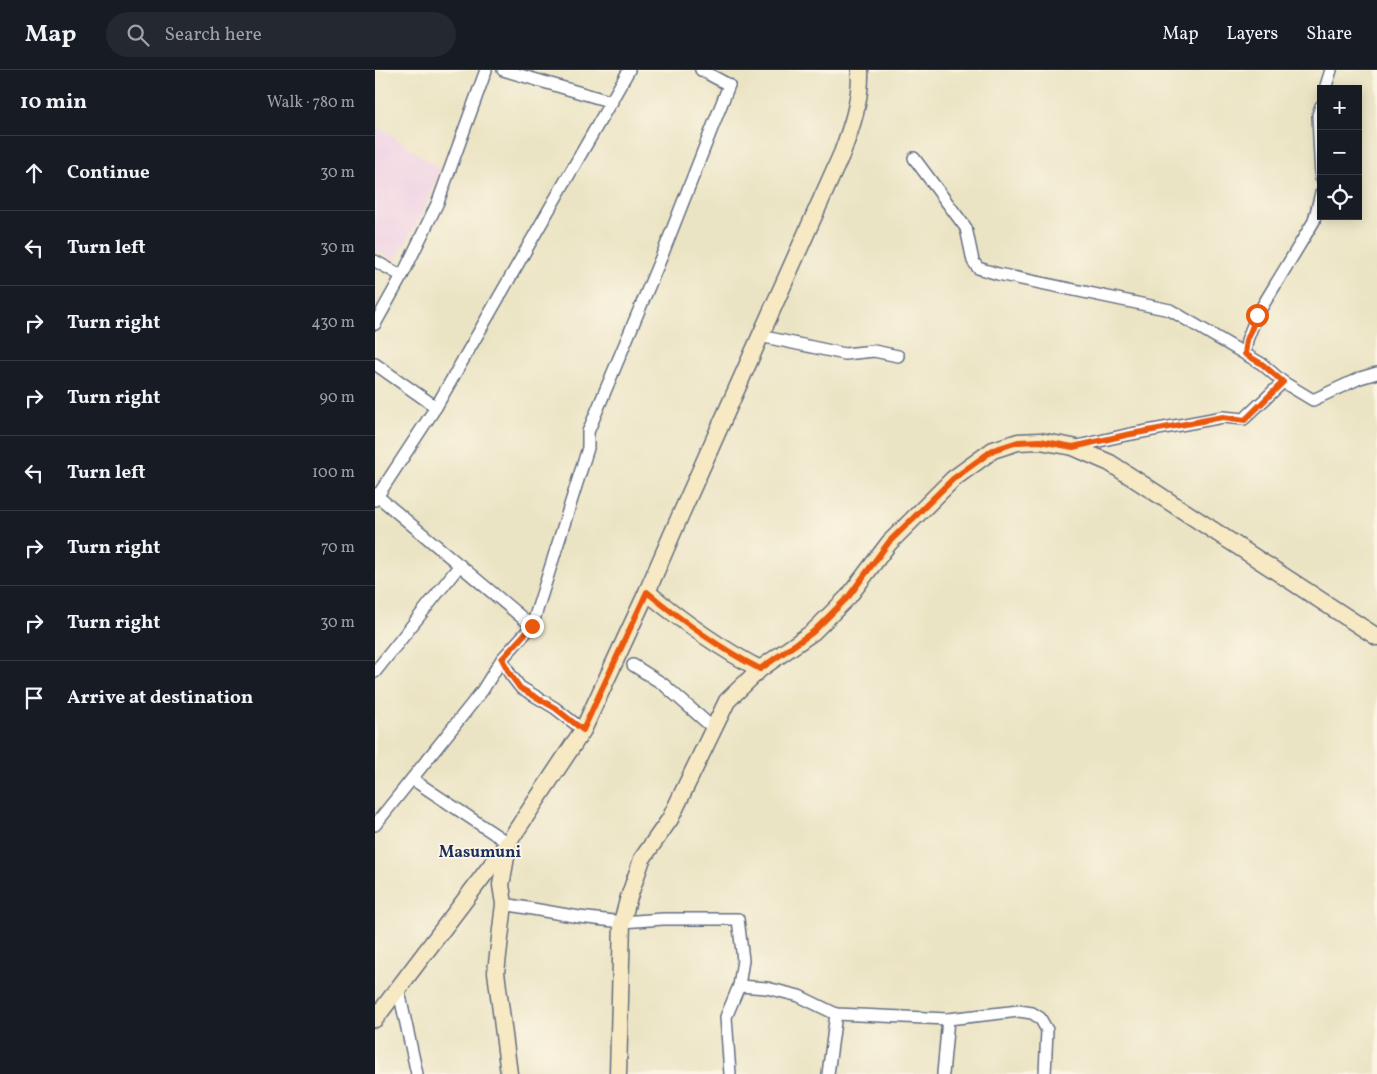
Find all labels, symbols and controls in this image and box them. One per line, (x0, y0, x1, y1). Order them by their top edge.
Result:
search box (106, 12, 456, 57)
text: Map (25, 18, 76, 52)
icon: search (124, 21, 152, 49)
text: Search here (164, 22, 262, 48)
text: Map (1162, 22, 1198, 47)
text: Layers (1226, 22, 1278, 47)
text: Share (1306, 22, 1352, 47)
map controls (1317, 85, 1362, 220)
button: + (1317, 85, 1362, 130)
text: 10 min (20, 88, 87, 117)
text: Walk · 780 m (267, 92, 355, 114)
button: − (1317, 130, 1362, 175)
icon: ahead (20, 159, 48, 187)
text: Continue (67, 160, 150, 186)
text: 30 m (320, 162, 355, 184)
button: locate (1317, 175, 1362, 220)
icon: left (20, 234, 48, 262)
text: Turn left (67, 235, 146, 261)
text: 30 m (320, 237, 355, 259)
route start (1246, 304, 1269, 327)
icon: right (20, 309, 48, 337)
text: Turn right (67, 310, 160, 336)
text: 430 m (311, 312, 355, 334)
icon: right (20, 384, 48, 412)
text: Turn right (67, 385, 160, 411)
text: 90 m (319, 387, 355, 409)
icon: left (20, 459, 48, 487)
text: Turn left (67, 460, 146, 486)
text: 100 m (312, 462, 355, 484)
icon: right (20, 534, 48, 562)
text: Turn right (67, 535, 160, 561)
text: 70 m (321, 537, 355, 559)
icon: right (20, 609, 48, 637)
text: Turn right (67, 610, 160, 636)
text: 30 m (320, 612, 355, 634)
route end (521, 615, 544, 638)
icon: arrive (20, 684, 48, 712)
text: Arrive at destination (67, 685, 253, 711)
district label: Masumuni (439, 842, 522, 864)

